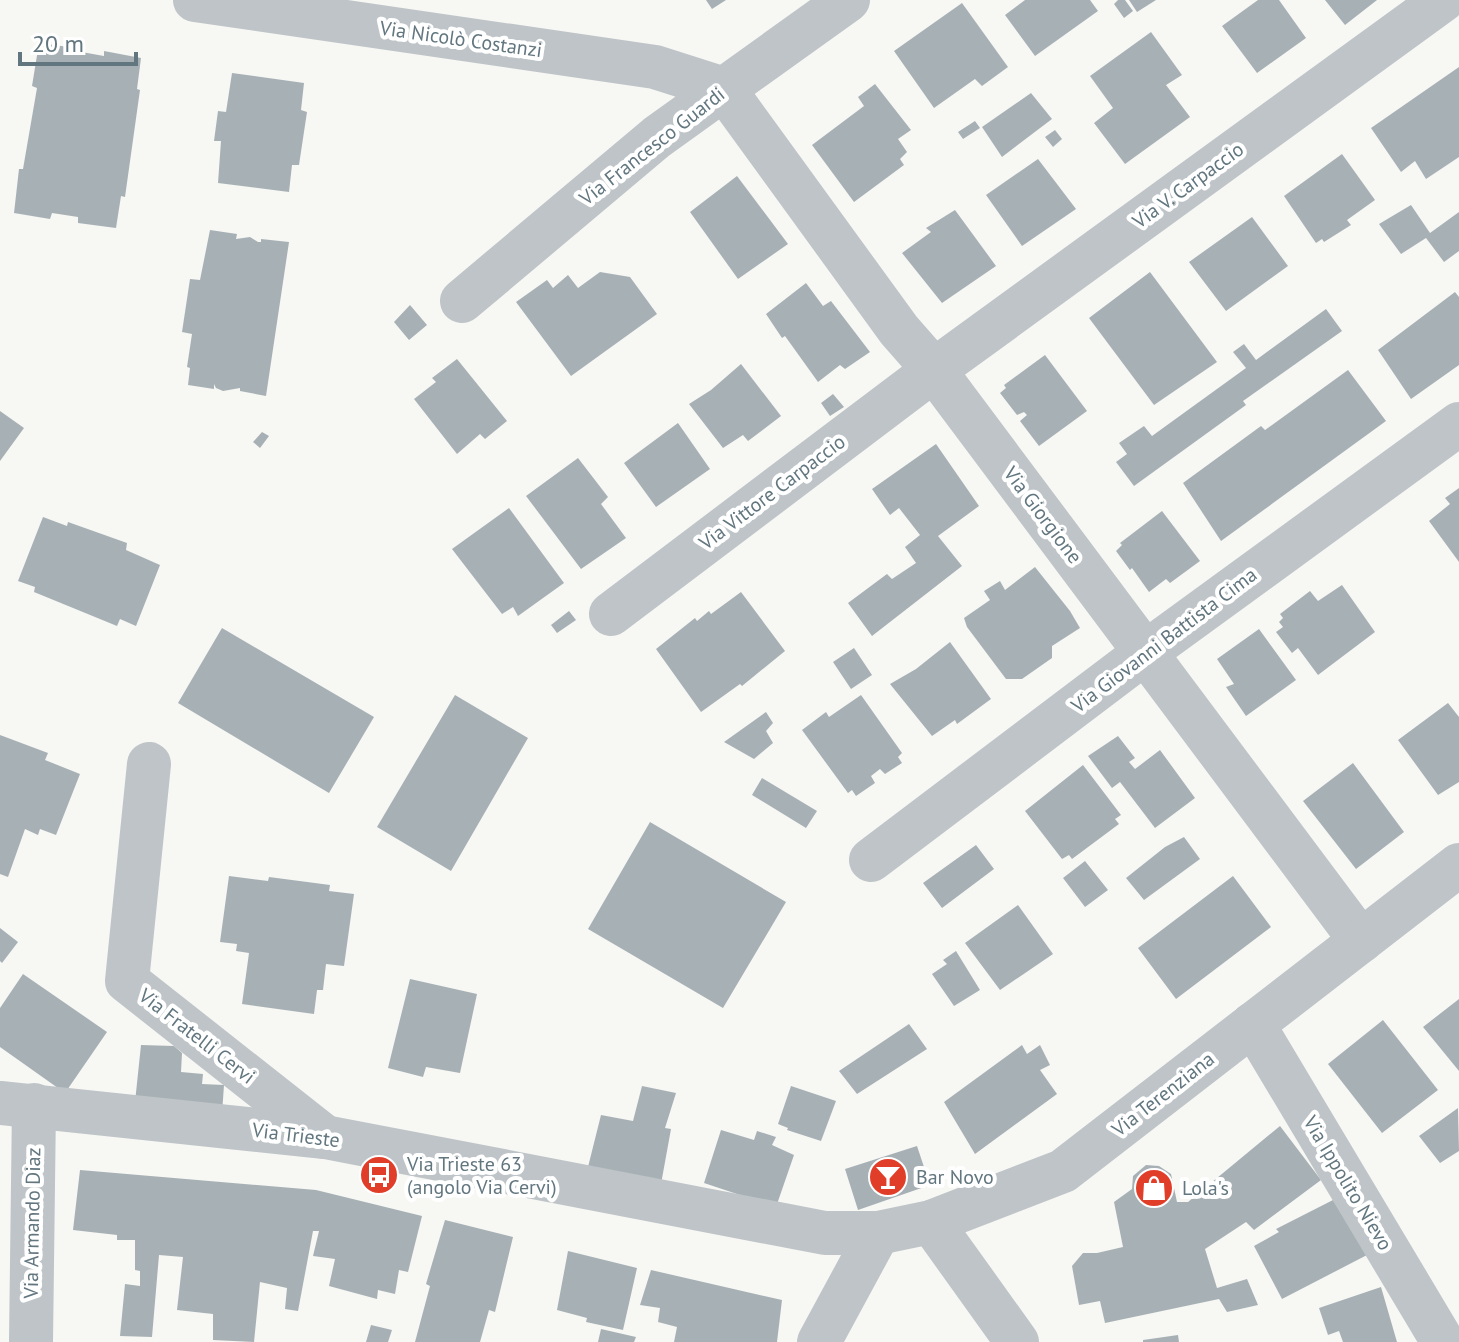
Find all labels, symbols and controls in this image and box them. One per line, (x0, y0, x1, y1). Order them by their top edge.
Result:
street label: Via Nicolò Costanzi (377, 15, 544, 63)
scale bar (20, 16, 136, 66)
text: 20 m (32, 28, 84, 59)
street label: Via Francesco Guardi (573, 81, 730, 212)
street label: Via V. Carpaccio (1127, 136, 1249, 235)
street label: Via Vittore Carpaccio (693, 428, 850, 556)
street label: Via Giorgione (997, 460, 1088, 569)
street label: Via Giovanni Battista Cima (1065, 562, 1262, 719)
street label: Via Fratelli Cervi (133, 982, 260, 1090)
street label: Via Terenziana (1106, 1046, 1219, 1143)
street label: Via Ippolito Nievo (1297, 1110, 1398, 1255)
street label: Via Trieste (250, 1117, 341, 1153)
street label: Via Armando Diaz (18, 1147, 46, 1300)
place label: Via Trieste 63 (angolo Via Cervi) (406, 1151, 556, 1200)
bus stop icon: Via Trieste 63 (angolo Via Cervi) (358, 1154, 400, 1196)
bar icon: Bar Novo (867, 1156, 909, 1198)
place label: Bar Novo (916, 1164, 994, 1190)
shop icon: Lola's (1133, 1167, 1175, 1209)
place label: Lola's (1182, 1175, 1229, 1201)

